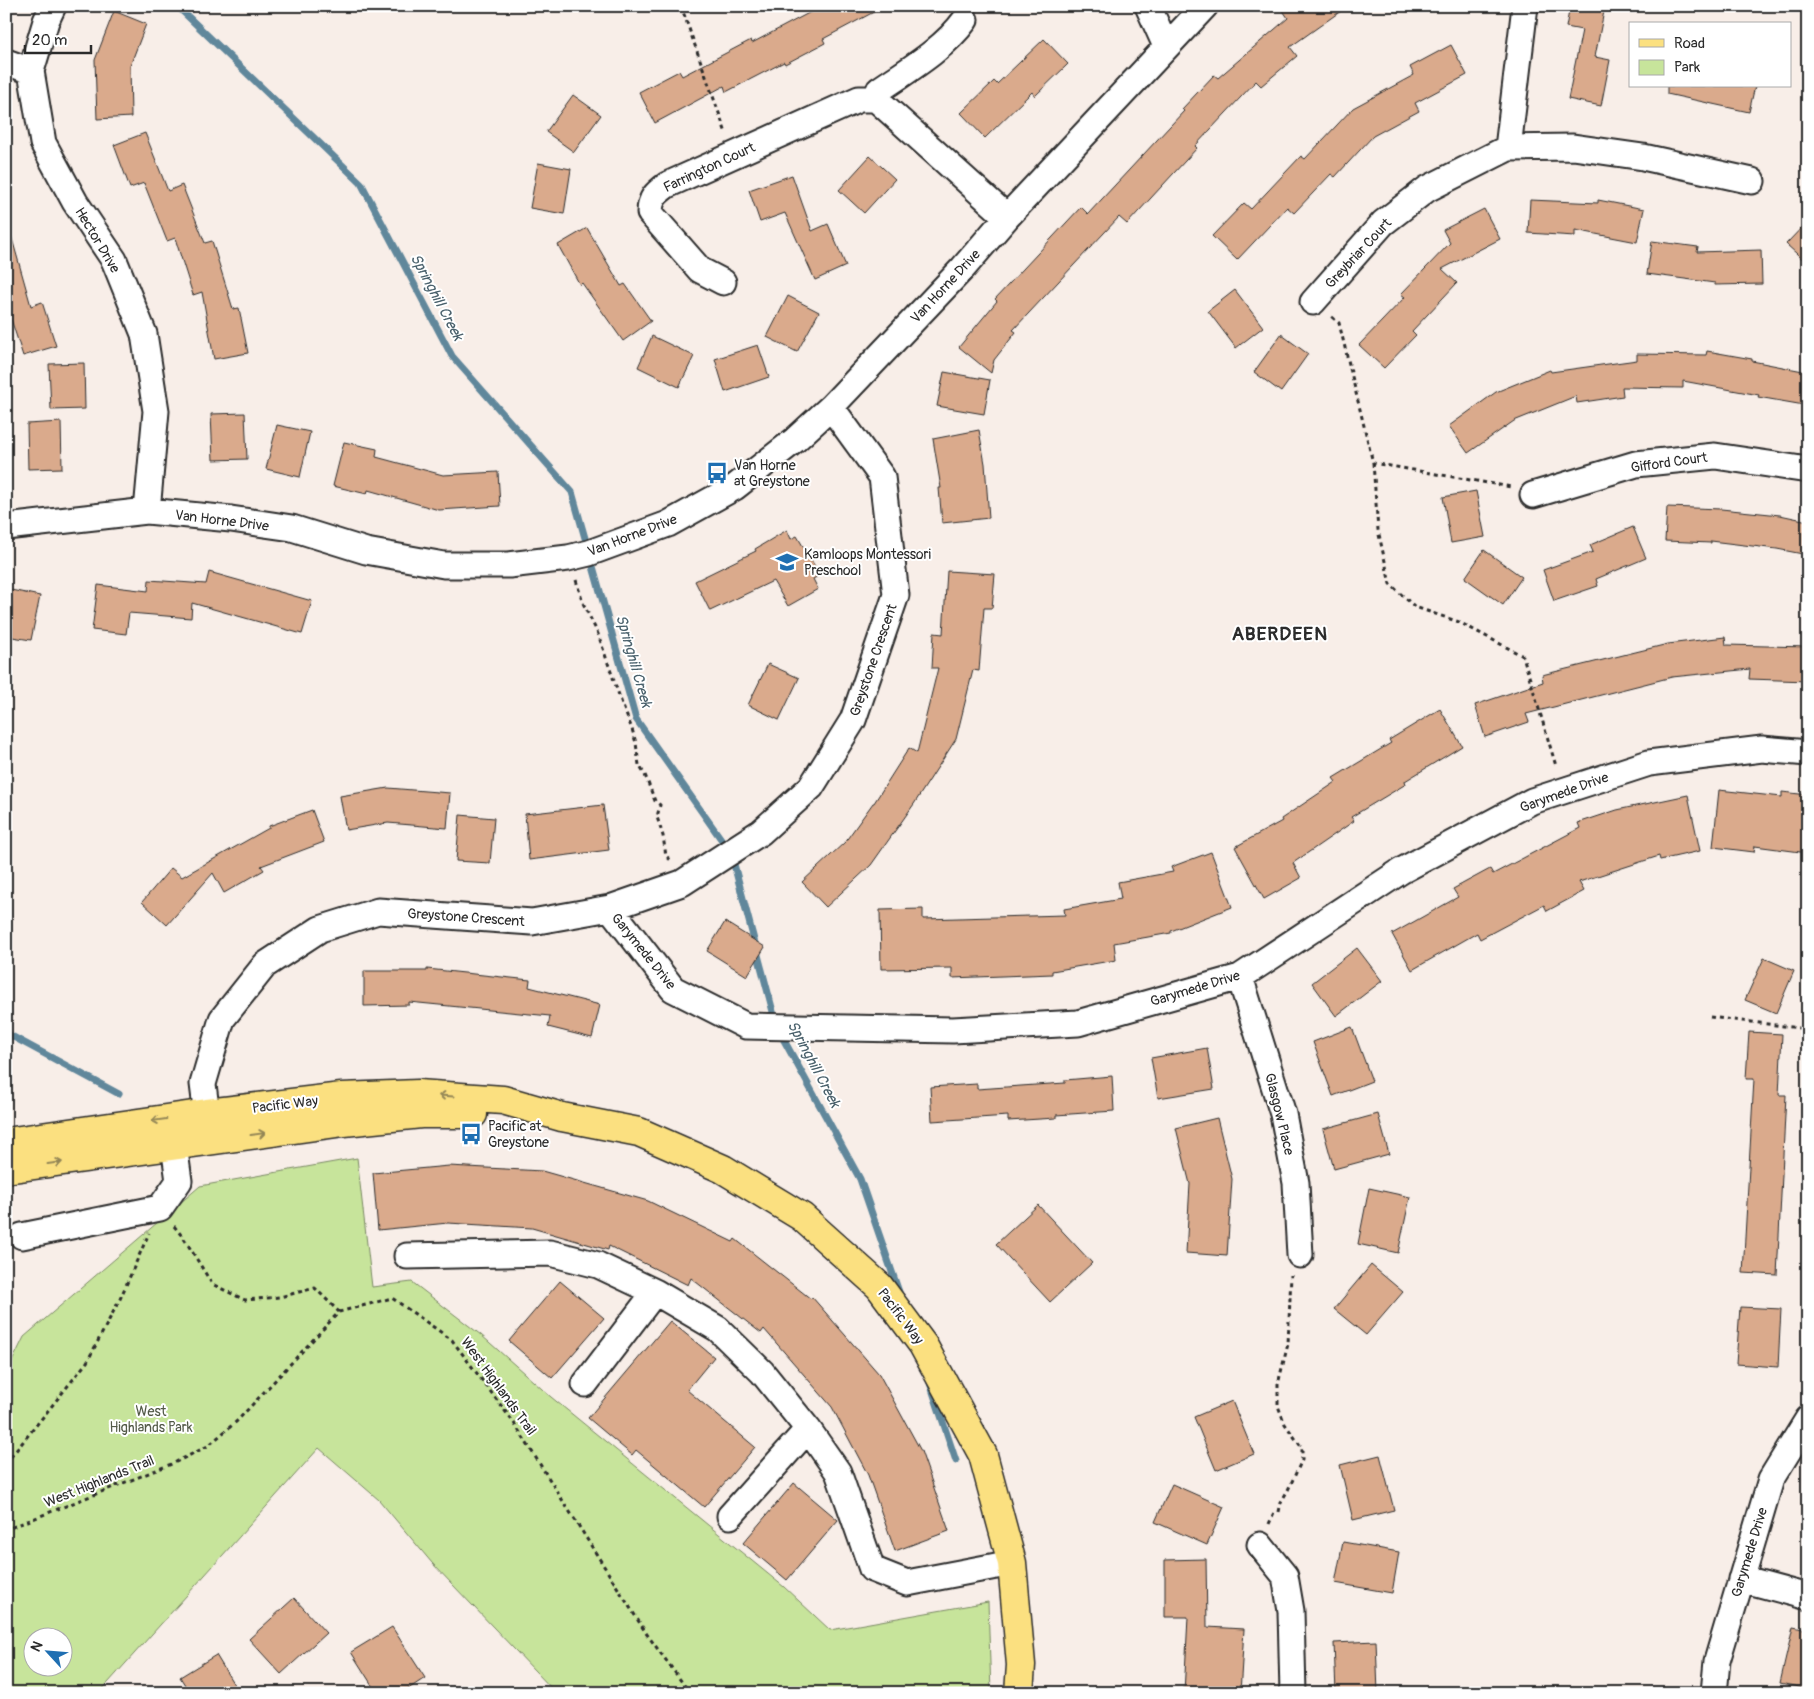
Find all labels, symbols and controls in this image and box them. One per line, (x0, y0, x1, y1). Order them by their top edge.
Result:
scale bar (25, 22, 91, 54)
legend (1629, 22, 1792, 88)
text: 20 m (32, 31, 67, 50)
text: Road (1674, 34, 1705, 53)
text: Park (1674, 58, 1701, 77)
street label: Farrington Court (661, 139, 758, 196)
street label: Hector Drive (71, 204, 124, 276)
street label: Greybriar Court (1322, 215, 1395, 292)
street label: Van Horne Drive (907, 246, 984, 327)
water label: Springhill Creek (406, 251, 468, 345)
street label: Gifford Court (1630, 449, 1709, 476)
place label: Van Horne at Greystone (734, 457, 810, 490)
bus stop icon: Van Horne at Greystone (704, 460, 730, 486)
street label: Van Horne Drive (174, 506, 270, 535)
street label: Van Horne Drive (585, 511, 679, 560)
place label: Kamloops Montessori Preschool (804, 546, 932, 579)
school or university icon: Kamloops Montessori Preschool (774, 549, 800, 575)
street label: Greystone Crescent (846, 601, 901, 719)
water label: Springhill Creek (611, 613, 656, 711)
district label: ABERDEEN (1232, 622, 1328, 646)
street label: Garymede Drive (1518, 769, 1611, 816)
street label: Greystone Crescent (407, 905, 526, 930)
street label: Garymede Drive (608, 910, 680, 993)
street label: Garymede Drive (1148, 967, 1242, 1010)
water label: Springhill Creek (783, 1018, 845, 1112)
street label: Glasgow Place (1261, 1071, 1298, 1157)
one-way arrow (439, 1091, 455, 1100)
street label: Pacific Way (251, 1092, 319, 1117)
one-way arrow (151, 1115, 167, 1125)
place label: Pacific at Greystone (488, 1118, 549, 1151)
bus stop icon: Pacific at Greystone (458, 1121, 484, 1147)
one-way arrow (250, 1129, 266, 1139)
one-way arrow (46, 1157, 62, 1167)
street label: Pacific Way (874, 1285, 927, 1348)
street label: West Highlands Trail (457, 1334, 540, 1439)
park label: West Highlands Park (109, 1403, 193, 1436)
street label: West Highlands Trail (42, 1452, 157, 1511)
street label: Garymede Drive (1728, 1505, 1771, 1599)
north arrow (22, 1626, 72, 1676)
text: N (27, 1639, 46, 1655)

